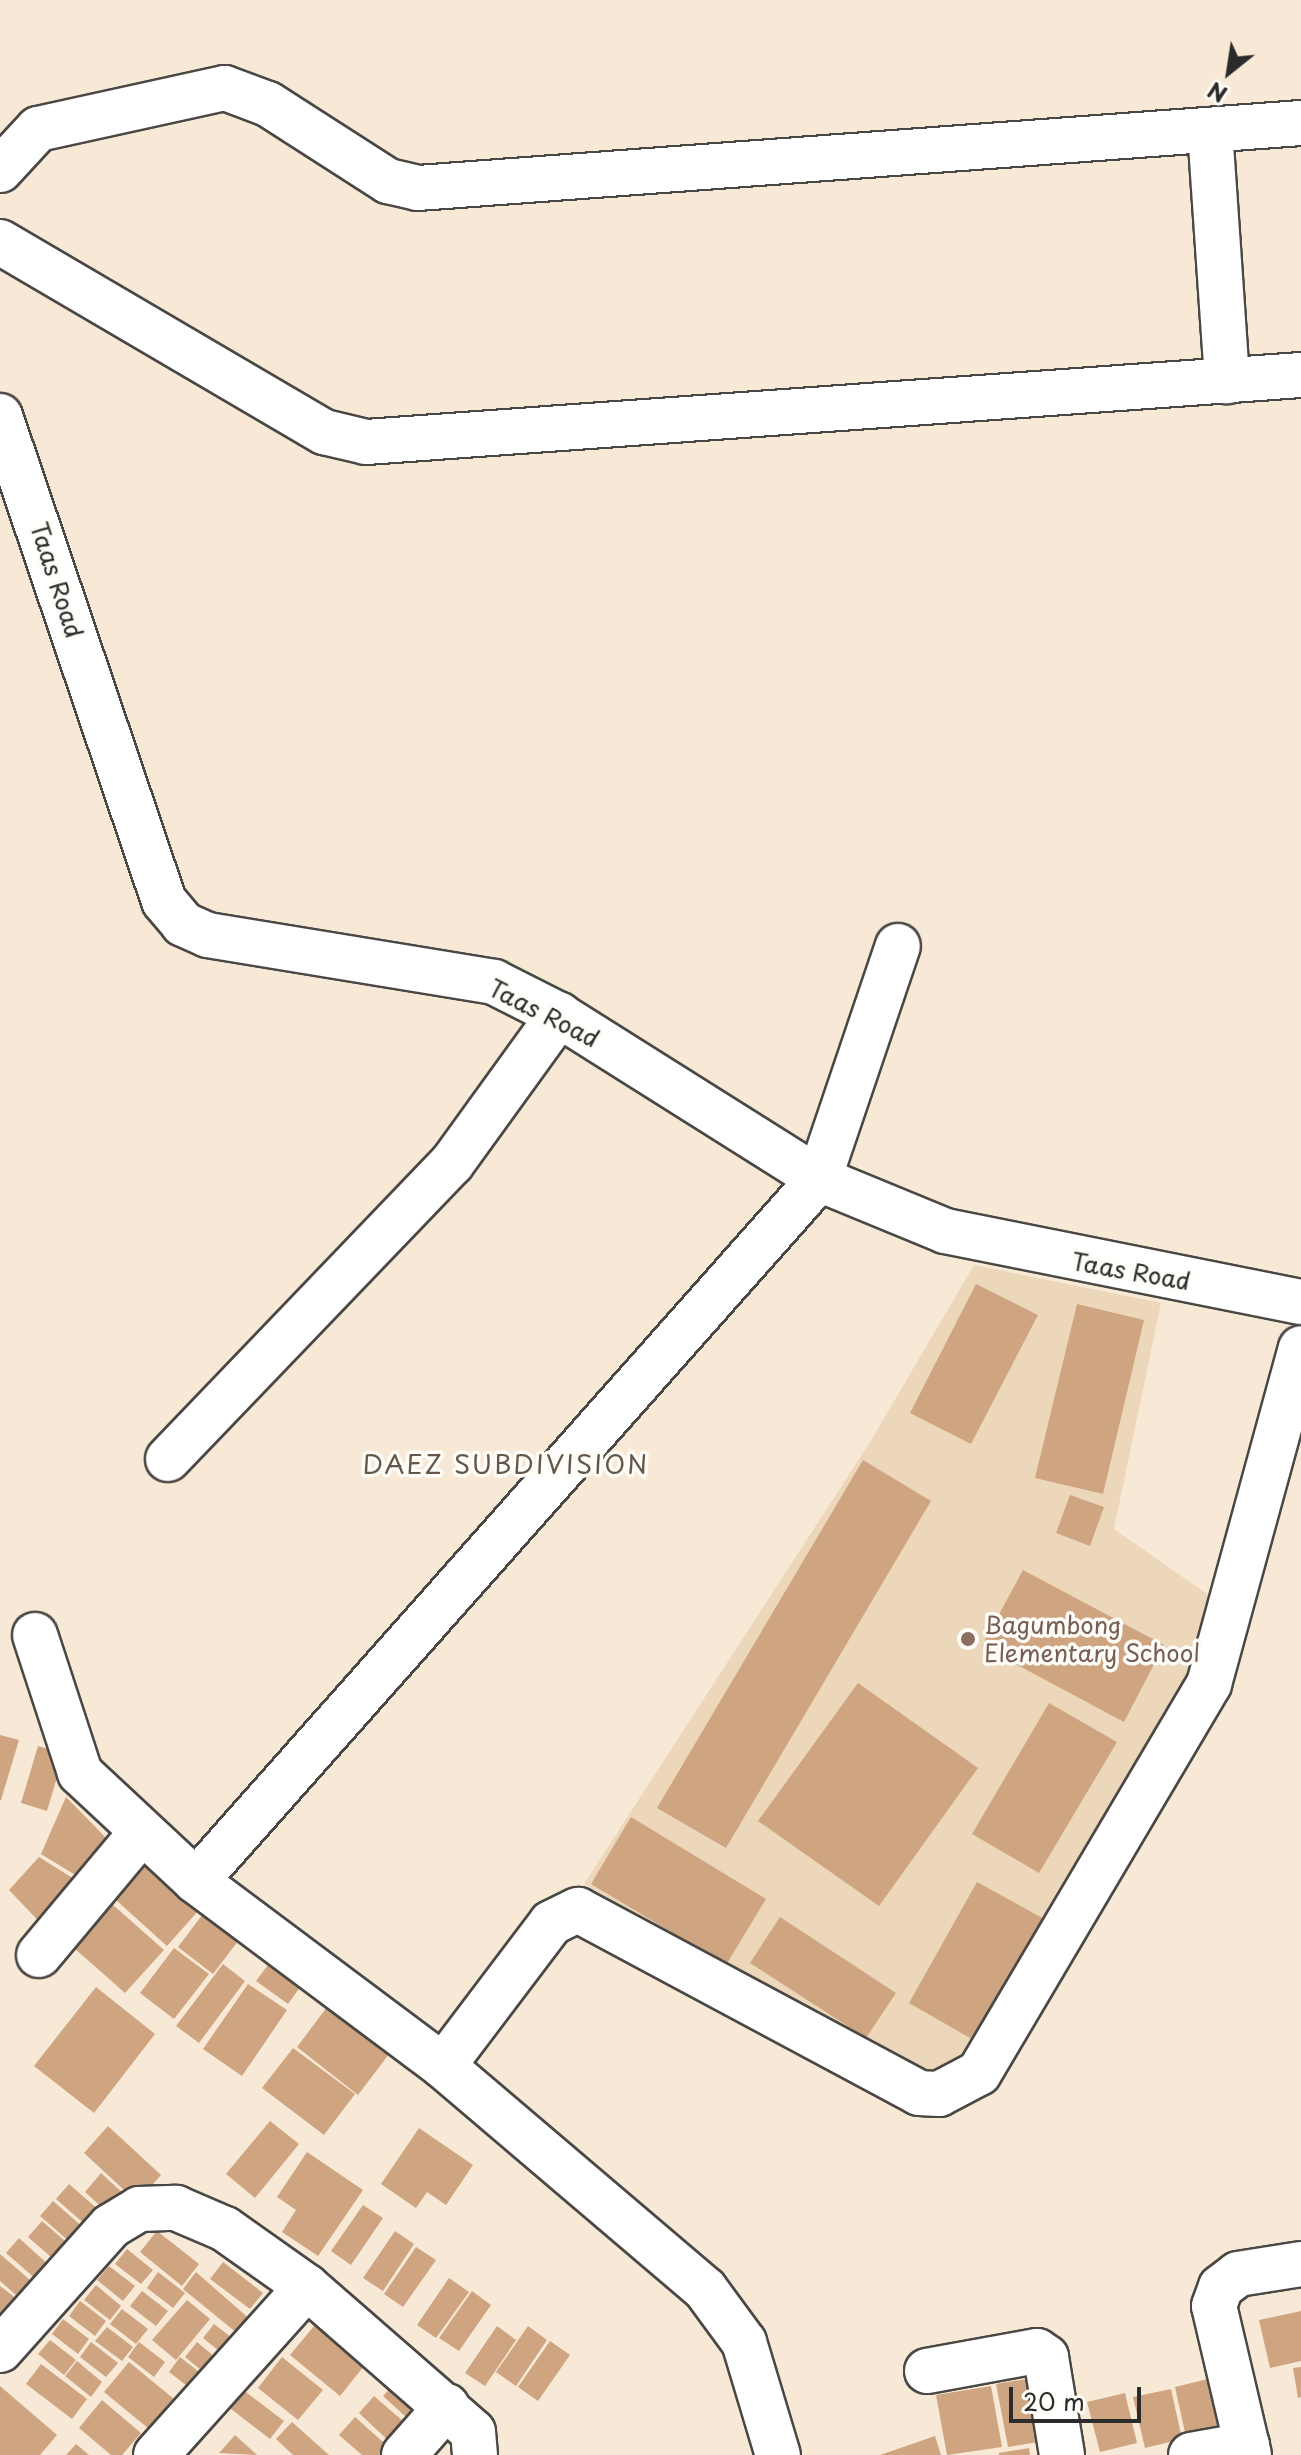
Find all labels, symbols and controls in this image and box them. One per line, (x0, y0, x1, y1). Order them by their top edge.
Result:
north arrow (1189, 32, 1269, 112)
text: N (1201, 75, 1233, 112)
street label: Taas Road (25, 519, 89, 641)
street label: Taas Road (484, 973, 604, 1053)
street label: Taas Road (1070, 1246, 1192, 1296)
district label: DAEZ SUBDIVISION (363, 1448, 649, 1480)
place label: Bagumbong Elementary School (984, 1611, 1200, 1667)
marker: Bagumbong Elementary School (959, 1630, 977, 1648)
scale bar (1013, 2371, 1145, 2421)
text: 20 m (1023, 2383, 1085, 2419)

